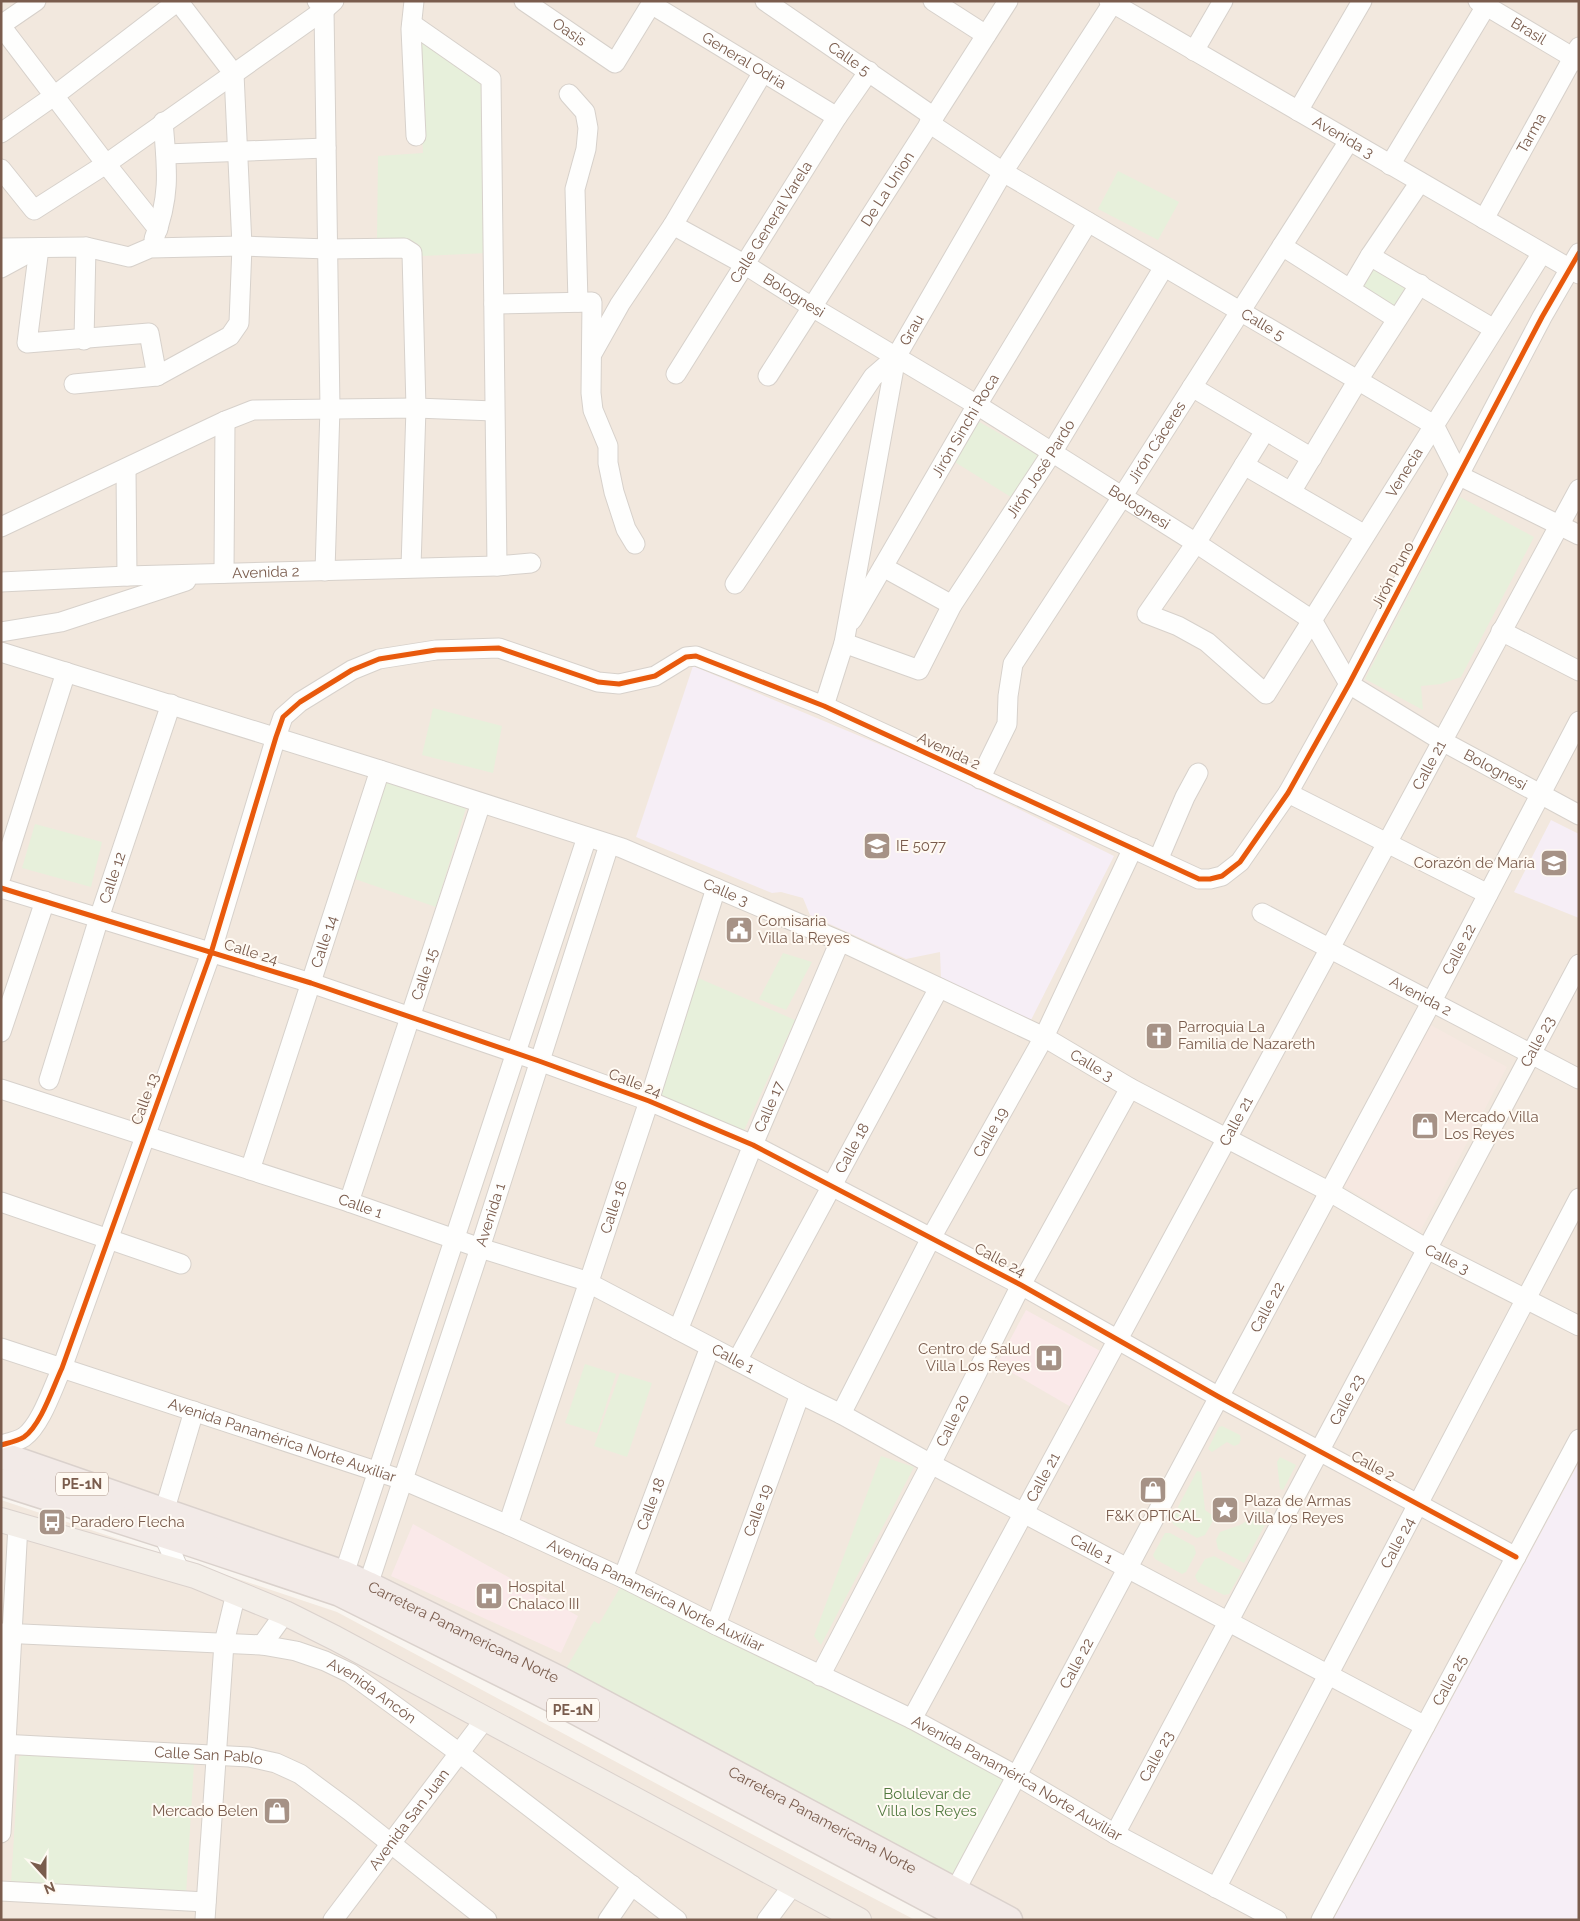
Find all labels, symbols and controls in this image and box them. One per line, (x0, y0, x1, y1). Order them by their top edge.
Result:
street label: Oasis (549, 14, 590, 50)
street label: Brasil (1508, 14, 1550, 49)
street label: General Odria (699, 28, 790, 93)
street label: Calle 5 (824, 38, 874, 80)
street label: Tarma (1513, 110, 1550, 156)
street label: Avenida 3 (1310, 112, 1377, 162)
street label: De La Union (857, 148, 918, 230)
street label: Calle General Varela (726, 158, 816, 287)
street label: Bolognesi (760, 269, 828, 321)
street label: Calle 5 (1238, 305, 1288, 344)
street label: Grau (896, 311, 928, 349)
street label: Jirón Sinchi Roca (928, 370, 1003, 481)
street label: Jirón Cáceres (1124, 398, 1190, 487)
street label: Jirón José Pardo (1002, 416, 1079, 522)
street label: Venecia (1382, 444, 1427, 501)
street label: Bolognesi (1105, 481, 1173, 533)
street label: Jirón Puno (1368, 539, 1418, 611)
street label: Avenida 2 (232, 562, 300, 582)
street label: Avenida 2 (915, 729, 983, 773)
street label: Calle 21 (1409, 737, 1450, 793)
street label: Bolognesi (1460, 745, 1530, 794)
school or university icon: IE 5077 (862, 831, 892, 861)
place label: IE 5077 (896, 837, 946, 855)
school or university icon: Corazón de María (1539, 848, 1569, 878)
street label: Calle 12 (95, 849, 130, 906)
place label: Corazón de María (1414, 854, 1535, 872)
street label: Calle 3 (700, 875, 751, 910)
place label: Comisaria Villa la Reyes (758, 912, 850, 947)
street label: Calle 14 (307, 913, 341, 970)
public building icon: Comisaria Villa la Reyes (724, 915, 754, 945)
street label: Calle 22 (1438, 921, 1480, 978)
street label: Calle 24 (222, 935, 280, 969)
street label: Calle 15 (407, 946, 441, 1003)
street label: Avenida 2 (1387, 972, 1455, 1020)
street label: Calle 23 (1517, 1013, 1559, 1070)
place label: Parroquia La Familia de Nazareth (1178, 1018, 1315, 1053)
church icon: Parroquia La Familia de Nazareth (1144, 1021, 1174, 1051)
street label: Calle 3 (1067, 1045, 1117, 1085)
street label: Calle 24 (606, 1065, 664, 1101)
street label: Calle 13 (127, 1071, 163, 1127)
street label: Calle 17 (750, 1079, 788, 1135)
street label: Calle 21 (1215, 1093, 1257, 1149)
street label: Calle 19 (969, 1104, 1012, 1160)
place label: Mercado Villa Los Reyes (1444, 1108, 1539, 1143)
shop icon: Mercado Villa Los Reyes (1410, 1111, 1440, 1141)
street label: Calle 18 (831, 1120, 873, 1177)
street label: Calle 16 (597, 1178, 631, 1236)
street label: Avenida 1 (472, 1180, 509, 1249)
street label: Calle 1 (336, 1190, 386, 1222)
street label: Calle 24 (971, 1239, 1029, 1281)
street label: Calle 3 (1422, 1240, 1472, 1278)
street label: Calle 22 (1246, 1279, 1288, 1336)
street label: Calle 1 (709, 1340, 758, 1378)
place label: Centro de Salud Villa Los Reyes (918, 1340, 1030, 1375)
hospital icon: Centro de Salud Villa Los Reyes (1034, 1343, 1064, 1373)
street label: Calle 23 (1326, 1371, 1367, 1428)
street label: Calle 20 (932, 1391, 974, 1450)
street label: Avenida Panamérica Norte Auxiliar (166, 1395, 399, 1486)
street label: Calle 2 (1348, 1447, 1398, 1485)
street label: Calle 21 (1022, 1449, 1064, 1505)
road number: PE-1N (56, 1472, 108, 1496)
street label: Calle 18 (633, 1475, 669, 1533)
shop icon: F&K OPTICAL (1138, 1475, 1168, 1505)
street label: Calle 19 (740, 1481, 776, 1539)
place label: Plaza de Armas Villa los Reyes (1244, 1492, 1351, 1527)
place icon: Plaza de Armas Villa los Reyes (1210, 1495, 1240, 1525)
bus stop icon: Paradero Flecha (37, 1507, 67, 1537)
place label: F&K OPTICAL (1106, 1507, 1201, 1525)
place label: Paradero Flecha (71, 1513, 185, 1531)
street label: Calle 24 (1377, 1514, 1418, 1572)
street label: Calle 1 (1067, 1530, 1116, 1568)
street label: Avenida Panamérica Norte Auxiliar (544, 1535, 768, 1656)
street label: Carretera Panamericana Norte (365, 1577, 562, 1687)
place label: Hospital Chalaco III (508, 1578, 580, 1613)
hospital icon: Hospital Chalaco III (474, 1581, 504, 1611)
street label: Calle 22 (1056, 1635, 1098, 1692)
street label: Calle 25 (1429, 1652, 1471, 1709)
street label: Avenida Ancón (324, 1654, 420, 1727)
road number: PE-1N (547, 1698, 599, 1722)
street label: Avenida Panamérica Norte Auxiliar (909, 1712, 1126, 1845)
street label: Calle 23 (1135, 1728, 1177, 1785)
street label: Calle San Pablo (154, 1743, 265, 1769)
street label: Carretera Panamericana Norte (725, 1763, 920, 1878)
street label: Avenida San Juan (365, 1765, 453, 1874)
park label: Bolulevar de Villa los Reyes (877, 1785, 977, 1820)
shop icon: Mercado Belen (262, 1796, 292, 1826)
place label: Mercado Belen (152, 1802, 258, 1820)
north arrow (20, 1851, 70, 1901)
text: N (42, 1879, 58, 1898)

